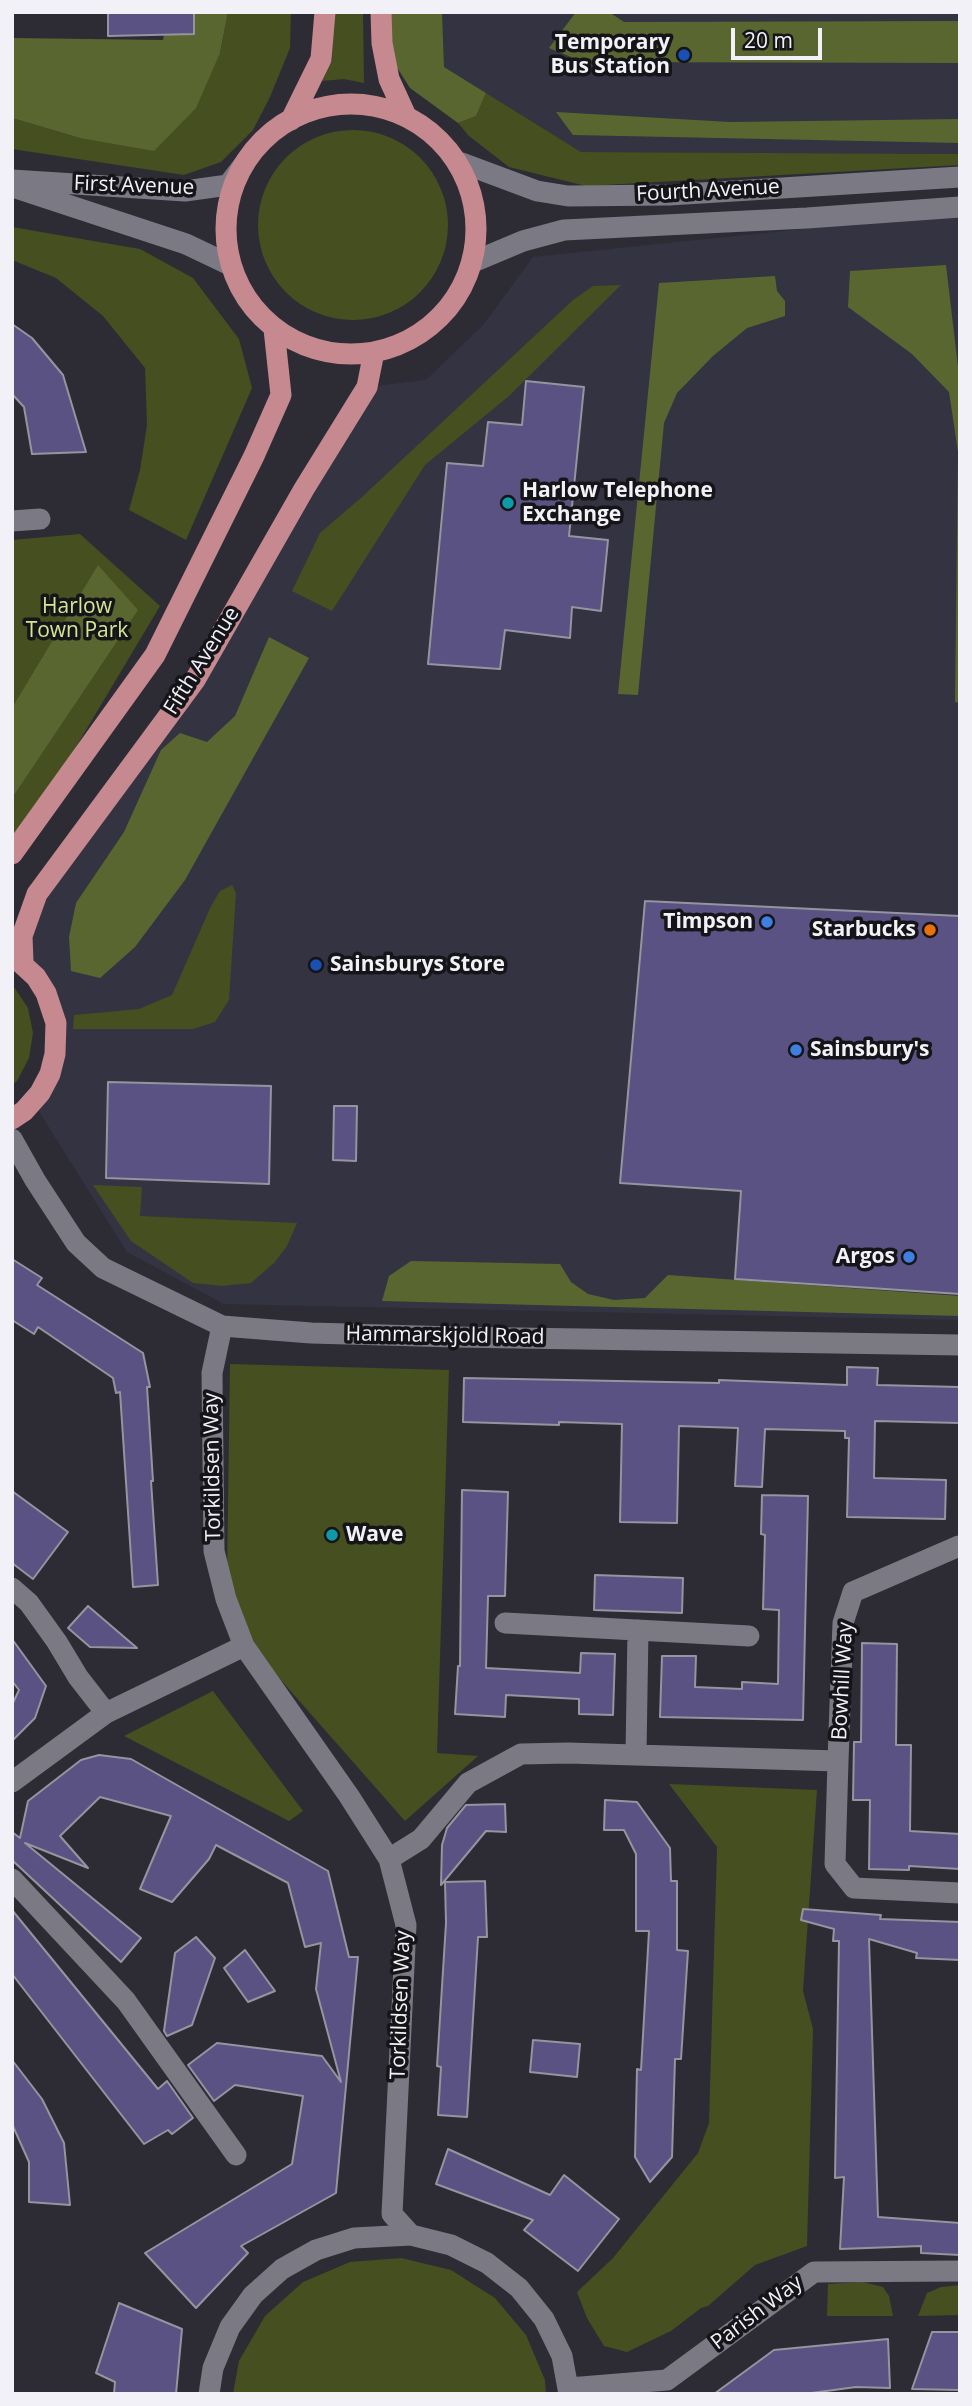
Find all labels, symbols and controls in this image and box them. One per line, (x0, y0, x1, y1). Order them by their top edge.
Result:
scale bar (734, 14, 825, 58)
text: 20 m (744, 26, 793, 54)
place label: Temporary Bus Station (551, 30, 670, 80)
marker: Temporary Bus Station (676, 47, 692, 63)
street label: First Avenue (73, 171, 195, 201)
street label: Fourth Avenue (636, 175, 780, 207)
place label: Harlow Telephone Exchange (522, 478, 713, 528)
marker: Harlow Telephone Exchange (500, 495, 516, 511)
park label: Harlow Town Park (26, 594, 128, 644)
street label: Fifth Avenue (159, 603, 245, 719)
place label: Timpson (663, 909, 753, 935)
marker: Timpson (759, 914, 775, 930)
place label: Starbucks (812, 917, 916, 943)
marker: Starbucks (922, 922, 938, 938)
place label: Sainsburys Store (330, 952, 505, 978)
marker: Sainsburys Store (308, 957, 324, 973)
place label: Sainsbury's (810, 1037, 929, 1063)
marker: Sainsbury's (788, 1042, 804, 1058)
place label: Argos (836, 1244, 895, 1270)
marker: Argos (901, 1249, 917, 1265)
street label: Hammarskjold Road (345, 1322, 545, 1350)
street label: Torkildsen Way (199, 1392, 227, 1542)
place label: Wave (346, 1522, 403, 1548)
marker: Wave (324, 1527, 340, 1543)
street label: Bowhill Way (827, 1621, 859, 1741)
street label: Torkildsen Way (386, 1930, 416, 2080)
street label: Parish Way (706, 2270, 808, 2356)

